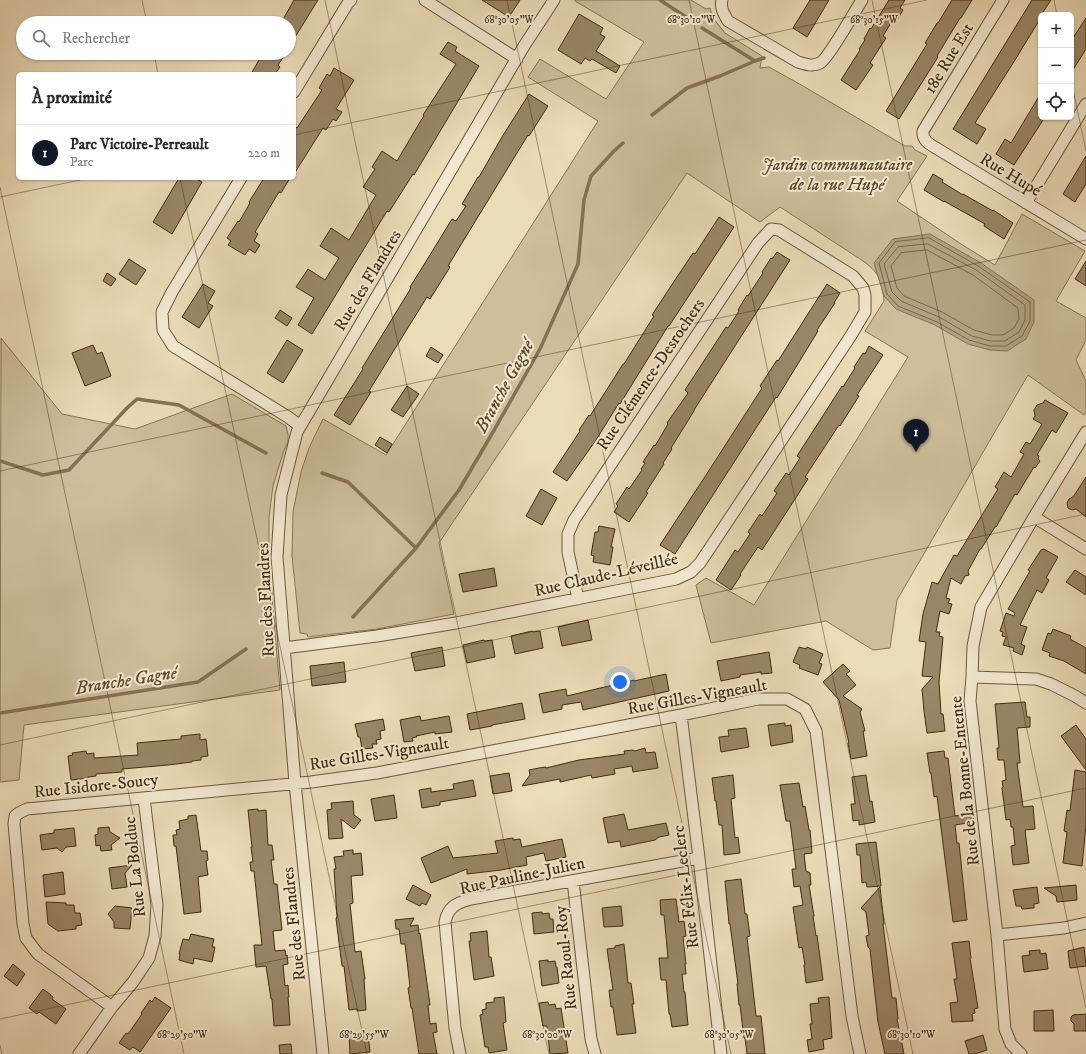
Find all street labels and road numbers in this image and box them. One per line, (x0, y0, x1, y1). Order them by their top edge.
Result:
street label: 18e Rue Est (919, 19, 979, 98)
street label: Rue Hupé (976, 148, 1045, 202)
street label: Rue des Flandres (329, 226, 407, 335)
street label: Rue Clémence-Desrochers (592, 294, 710, 455)
street label: Rue des Flandres (252, 542, 280, 658)
street label: Rue Claude-Léveillée (532, 548, 680, 602)
street label: Rue Gilles-Vigneault (626, 674, 769, 720)
street label: Rue de la Bonne-Entente (945, 695, 985, 867)
street label: Rue Gilles-Vigneault (308, 732, 451, 776)
street label: Rue Isidore-Soucy (33, 768, 160, 803)
street label: Rue La Bolduc (119, 815, 151, 918)
street label: Rue Félix-Leclerc (668, 824, 704, 950)
street label: Rue Pauline-Julien (457, 852, 587, 900)
street label: Rue des Flandres (277, 866, 311, 982)
street label: Rue Raoul-Roy (549, 904, 582, 1011)

